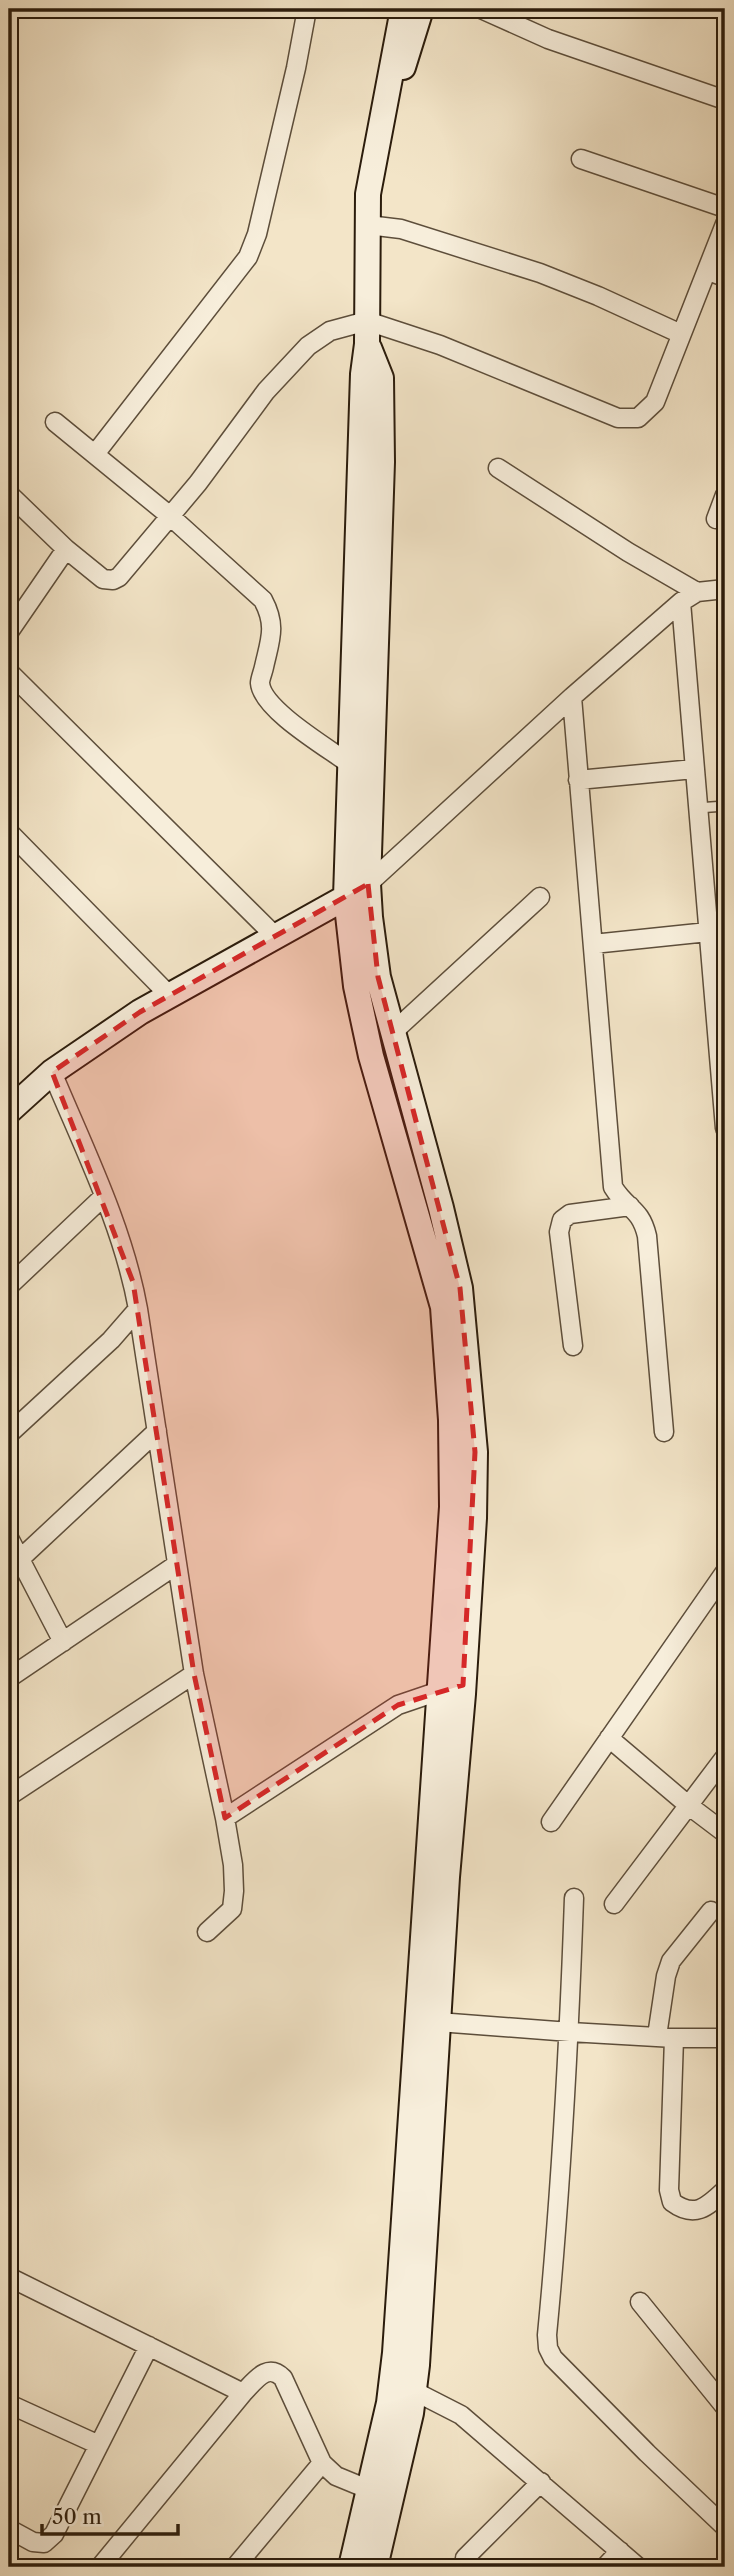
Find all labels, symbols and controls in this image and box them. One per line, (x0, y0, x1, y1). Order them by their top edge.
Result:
scale bar (42, 2492, 178, 2536)
text: 50 m (52, 2504, 102, 2529)

